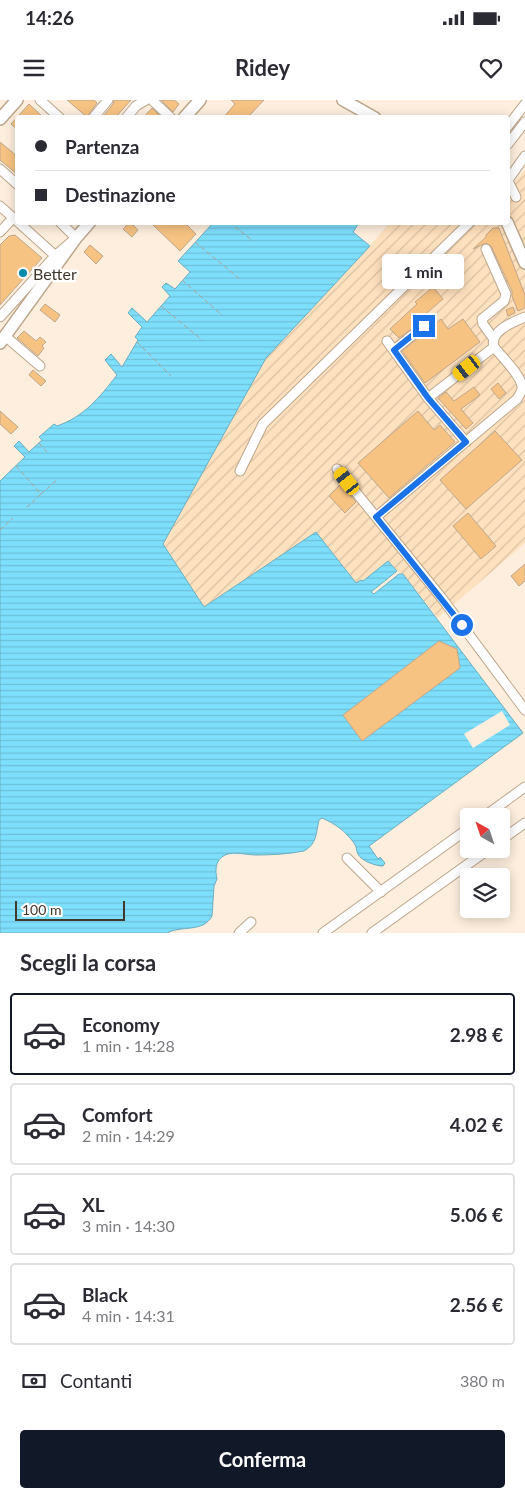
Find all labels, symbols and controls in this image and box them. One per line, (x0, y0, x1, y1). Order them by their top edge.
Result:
text: 14:26 (25, 6, 74, 29)
icon: menu (20, 54, 48, 82)
text: Ridey (235, 54, 290, 81)
icon: heart (477, 54, 505, 82)
text: Partenza (65, 135, 139, 158)
text: Destinazione (65, 183, 176, 206)
callout: 1 min (383, 254, 465, 288)
text: 1 min (403, 262, 443, 281)
place label: Better (33, 264, 77, 283)
marker: Better (17, 267, 29, 279)
route end (413, 315, 435, 337)
car (450, 353, 483, 383)
car (331, 465, 362, 497)
route start (451, 614, 473, 636)
north arrow (460, 808, 510, 858)
map controls (460, 808, 510, 918)
button: layers (460, 868, 510, 918)
scale bar (15, 898, 125, 921)
text: 100 m (22, 901, 61, 918)
text: Scegli la corsa (20, 949, 156, 976)
icon: car (22, 1012, 67, 1057)
text: Economy (82, 1013, 160, 1036)
text: 2.98 € (450, 1023, 503, 1046)
text: 1 min · 14:28 (82, 1036, 175, 1055)
icon: car (22, 1102, 67, 1147)
text: Comfort (82, 1103, 153, 1126)
text: 4.02 € (450, 1113, 503, 1136)
text: 2 min · 14:29 (82, 1126, 175, 1145)
icon: car (22, 1192, 67, 1237)
text: XL (82, 1193, 105, 1216)
text: 5.06 € (450, 1203, 503, 1226)
text: 3 min · 14:30 (82, 1216, 175, 1235)
icon: car (22, 1282, 67, 1327)
text: Black (82, 1283, 128, 1306)
text: 2.56 € (450, 1293, 503, 1316)
text: 4 min · 14:31 (82, 1306, 175, 1325)
icon: cash (20, 1367, 48, 1395)
text: Contanti (60, 1369, 132, 1392)
text: 380 m (460, 1371, 505, 1390)
button: Conferma (20, 1430, 505, 1488)

